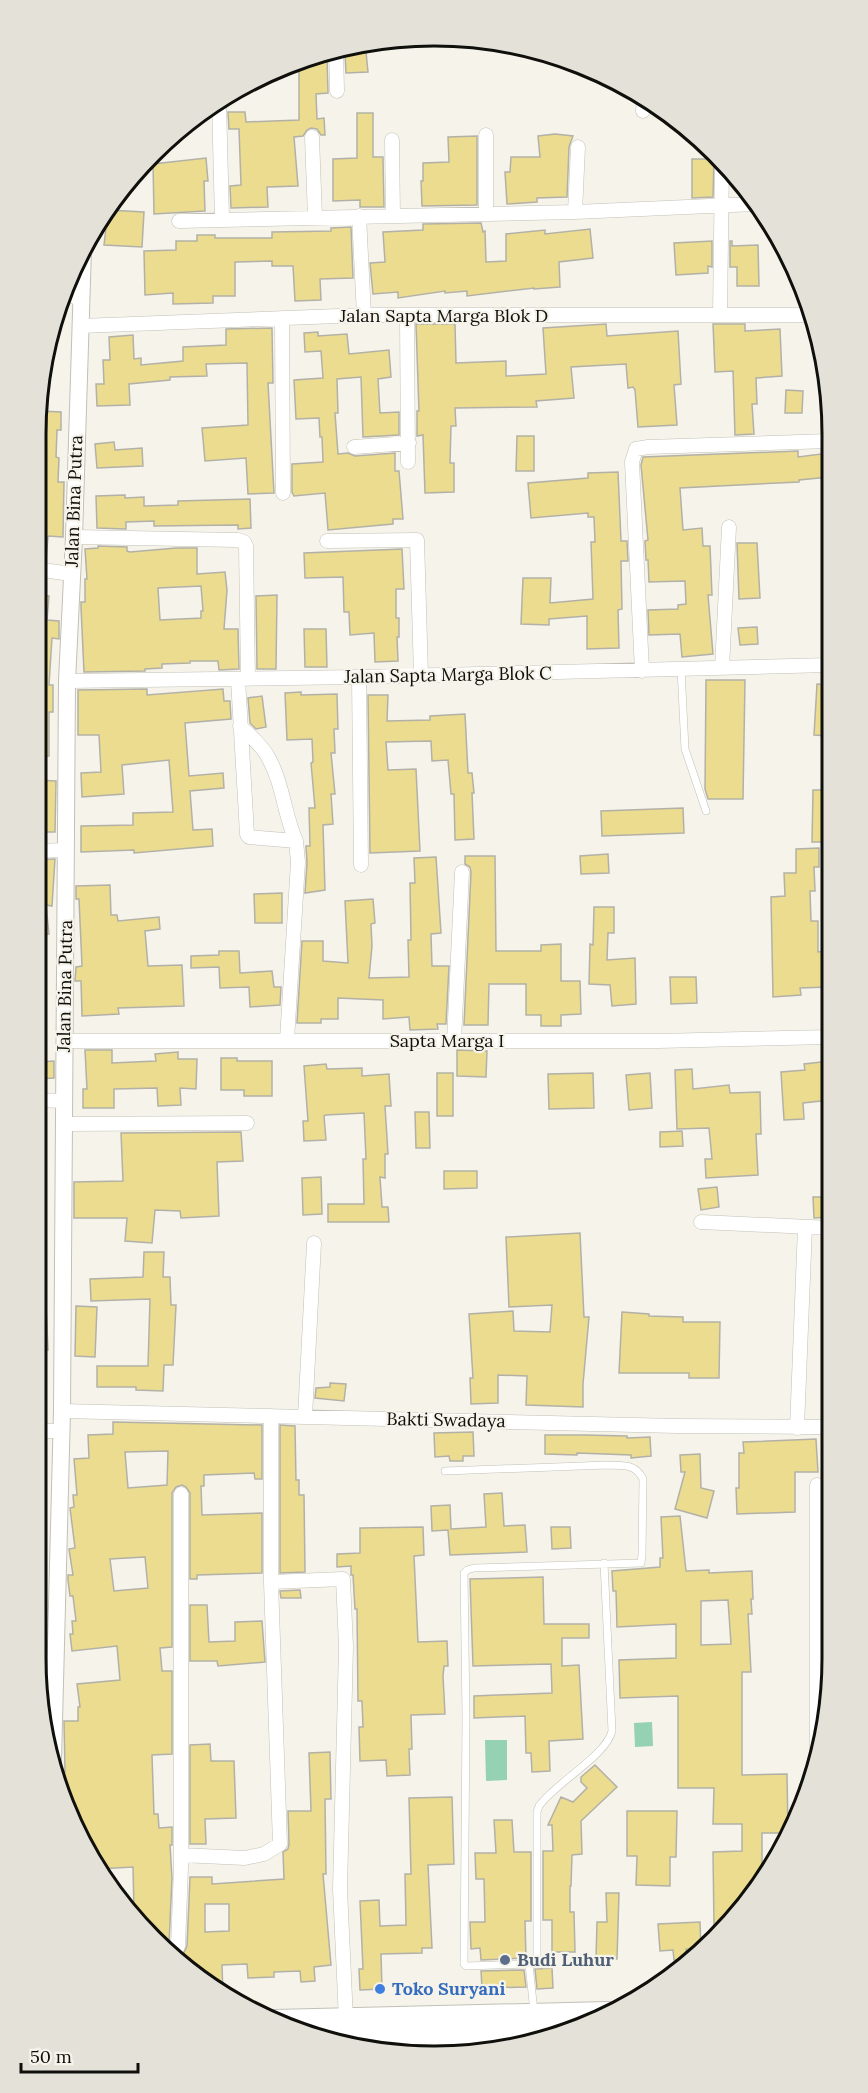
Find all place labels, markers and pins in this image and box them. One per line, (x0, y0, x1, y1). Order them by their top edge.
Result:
place label: Budi Luhur (517, 1948, 614, 1971)
marker: Budi Luhur (498, 1953, 512, 1967)
place label: Toko Suryani (392, 1977, 505, 2000)
marker: Toko Suryani (373, 1982, 387, 1996)

